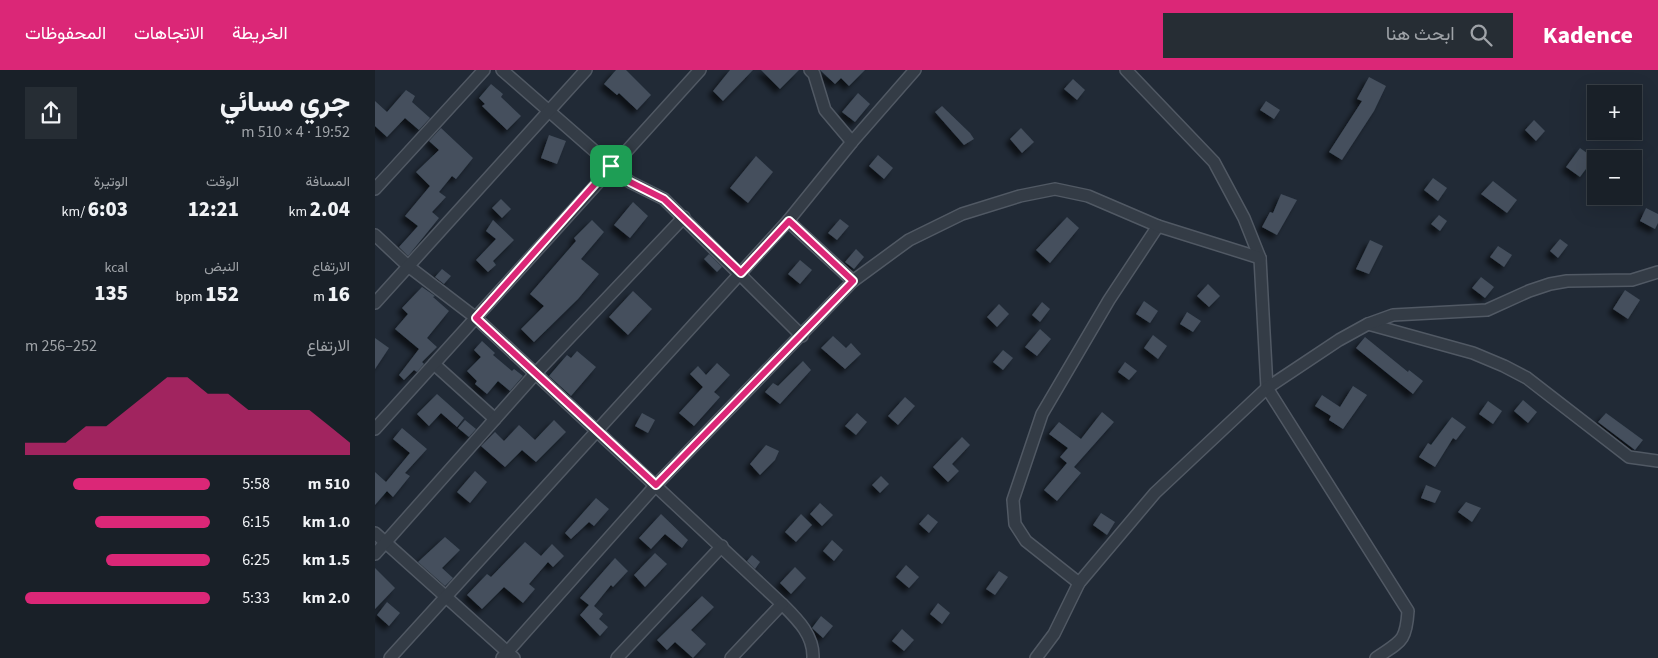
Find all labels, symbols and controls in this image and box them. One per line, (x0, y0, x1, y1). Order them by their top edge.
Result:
search box (1163, 13, 1513, 58)
text: Kadence (1543, 18, 1633, 53)
text: المحفوظات (25, 21, 106, 46)
text: الاتجاهات (134, 21, 204, 46)
text: الخريطة (232, 21, 288, 46)
text: ابحث هنا (1386, 21, 1455, 48)
icon: search (1467, 21, 1495, 49)
text: جري مسائي (220, 82, 350, 122)
map controls (1587, 85, 1642, 205)
button: + (1587, 85, 1642, 140)
button: share (25, 87, 77, 139)
text: 19:52 · 4 × 510 m (241, 121, 350, 143)
pin (590, 145, 632, 187)
button: − (1587, 150, 1642, 205)
icon: arrive (597, 152, 625, 180)
text: الوتيرة (94, 172, 128, 192)
text: الوقت (206, 172, 239, 192)
text: المسافة (306, 172, 350, 192)
text: 6:03 (88, 194, 128, 224)
text: 12:21 (188, 194, 239, 224)
text: 2.04 (310, 194, 350, 224)
text: /km (62, 202, 88, 222)
text: km (288, 202, 310, 222)
text: النبض (204, 257, 239, 277)
text: الارتفاع (312, 257, 350, 277)
text: kcal (104, 258, 128, 278)
text: 135 (94, 278, 128, 308)
text: 152 (205, 279, 239, 309)
text: 16 (328, 279, 350, 309)
text: bpm (175, 287, 205, 307)
text: m (313, 287, 328, 307)
text: 252–256 m (25, 335, 97, 357)
text: الارتفاع (307, 335, 350, 357)
text: 5:58 (242, 473, 270, 495)
text: 510 m (308, 473, 350, 495)
text: 6:15 (242, 511, 270, 533)
text: 1.0 km (303, 511, 350, 533)
text: 6:25 (242, 549, 270, 571)
text: 1.5 km (303, 549, 350, 571)
text: 5:33 (242, 587, 270, 609)
text: 2.0 km (303, 587, 350, 609)

